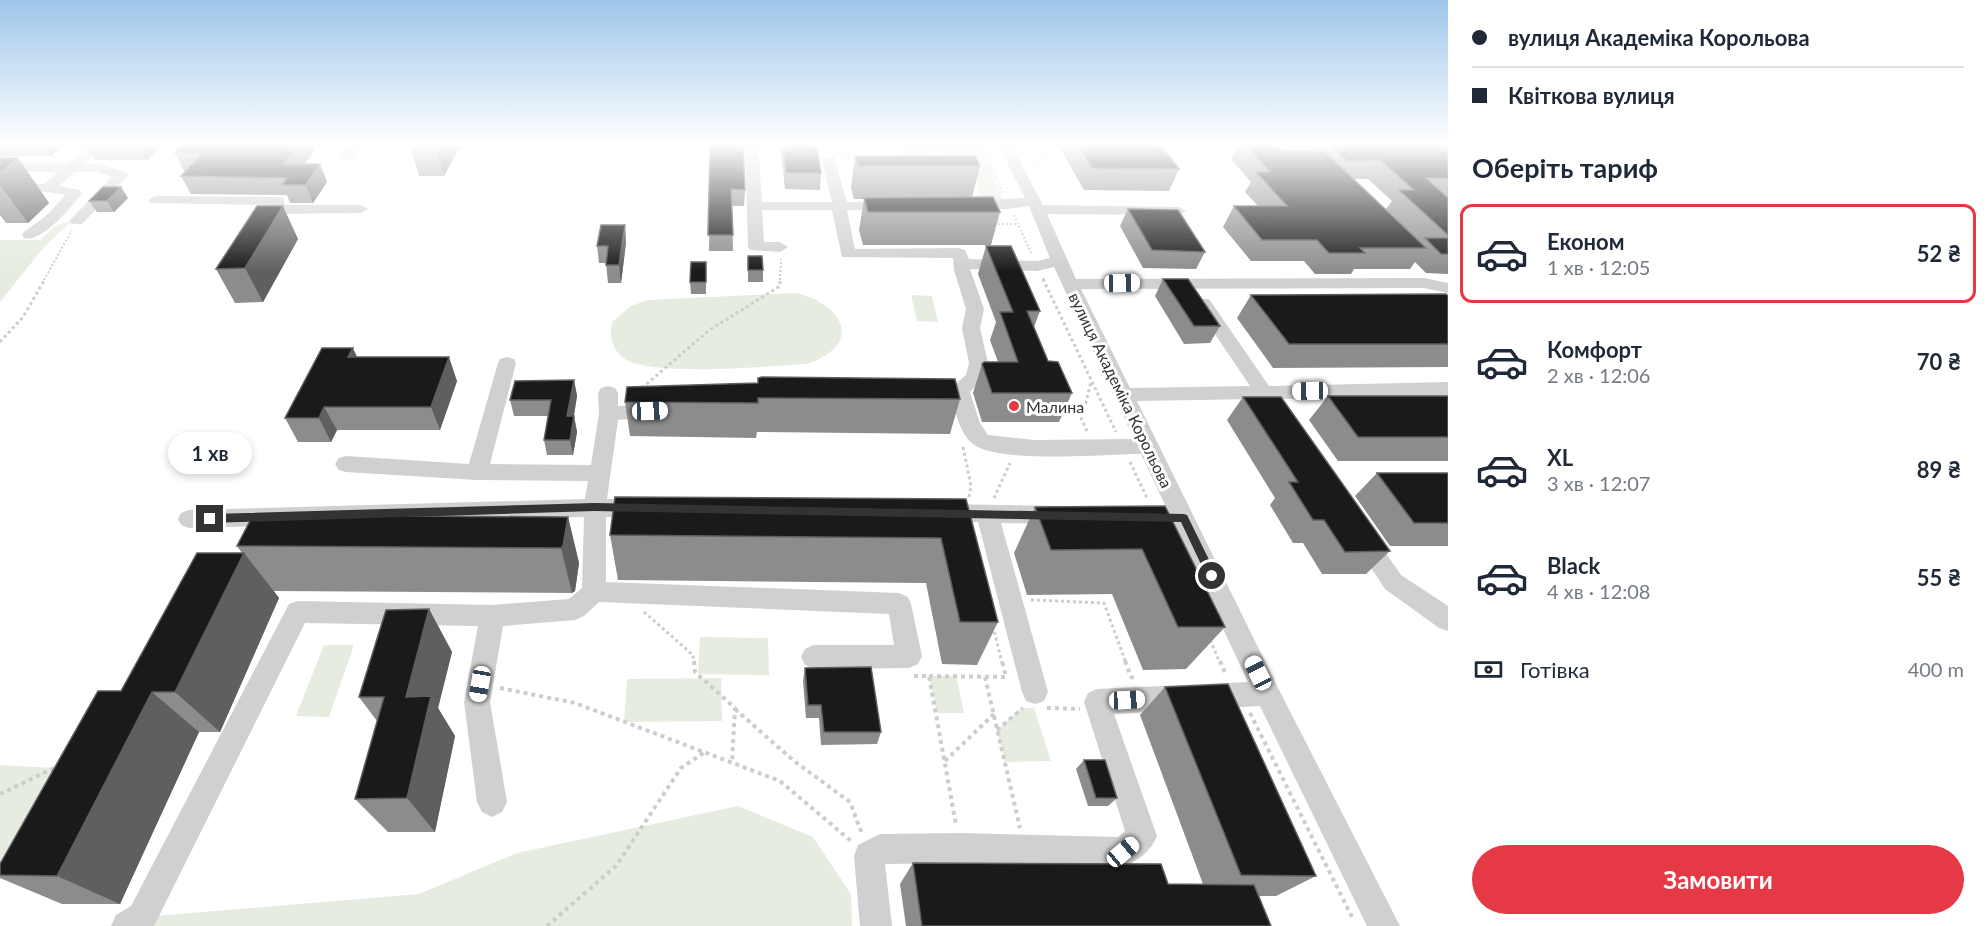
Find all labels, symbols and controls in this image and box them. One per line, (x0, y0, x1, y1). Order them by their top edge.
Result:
text: вулиця Академіка Корольова (1508, 24, 1810, 51)
text: Квіткова вулиця (1508, 82, 1675, 109)
text: Оберіть тариф (1472, 151, 1658, 184)
icon: car (1475, 227, 1529, 281)
text: Економ (1547, 228, 1625, 255)
text: 52 ₴ (1917, 240, 1961, 267)
text: 1 хв · 12:05 (1547, 255, 1650, 279)
car (1104, 274, 1140, 292)
street label: вулиця Академіка Корольова (1065, 289, 1177, 491)
icon: car (1475, 335, 1529, 389)
text: Комфорт (1547, 336, 1642, 363)
text: 70 ₴ (1917, 348, 1961, 375)
text: 2 хв · 12:06 (1547, 363, 1650, 387)
car (1292, 382, 1328, 400)
place label: Малина (1026, 397, 1084, 416)
marker: Малина (1007, 399, 1021, 413)
car (632, 401, 668, 421)
callout: 1 хв (168, 432, 252, 474)
text: 1 хв (192, 441, 228, 465)
icon: car (1475, 443, 1529, 497)
text: XL (1547, 444, 1573, 471)
text: 89 ₴ (1917, 456, 1961, 483)
text: 3 хв · 12:07 (1547, 471, 1650, 495)
route end (196, 505, 223, 532)
icon: car (1475, 551, 1529, 605)
text: Black (1547, 552, 1600, 579)
route start (1198, 562, 1225, 589)
text: 55 ₴ (1917, 564, 1961, 591)
text: 4 хв · 12:08 (1547, 579, 1650, 603)
car (1242, 653, 1274, 693)
icon: cash (1472, 653, 1505, 686)
text: Готівка (1520, 656, 1590, 683)
text: 400 m (1908, 657, 1964, 681)
car (468, 665, 492, 703)
car (1109, 690, 1145, 710)
car (1103, 834, 1143, 870)
button: Замовити (1472, 845, 1964, 914)

